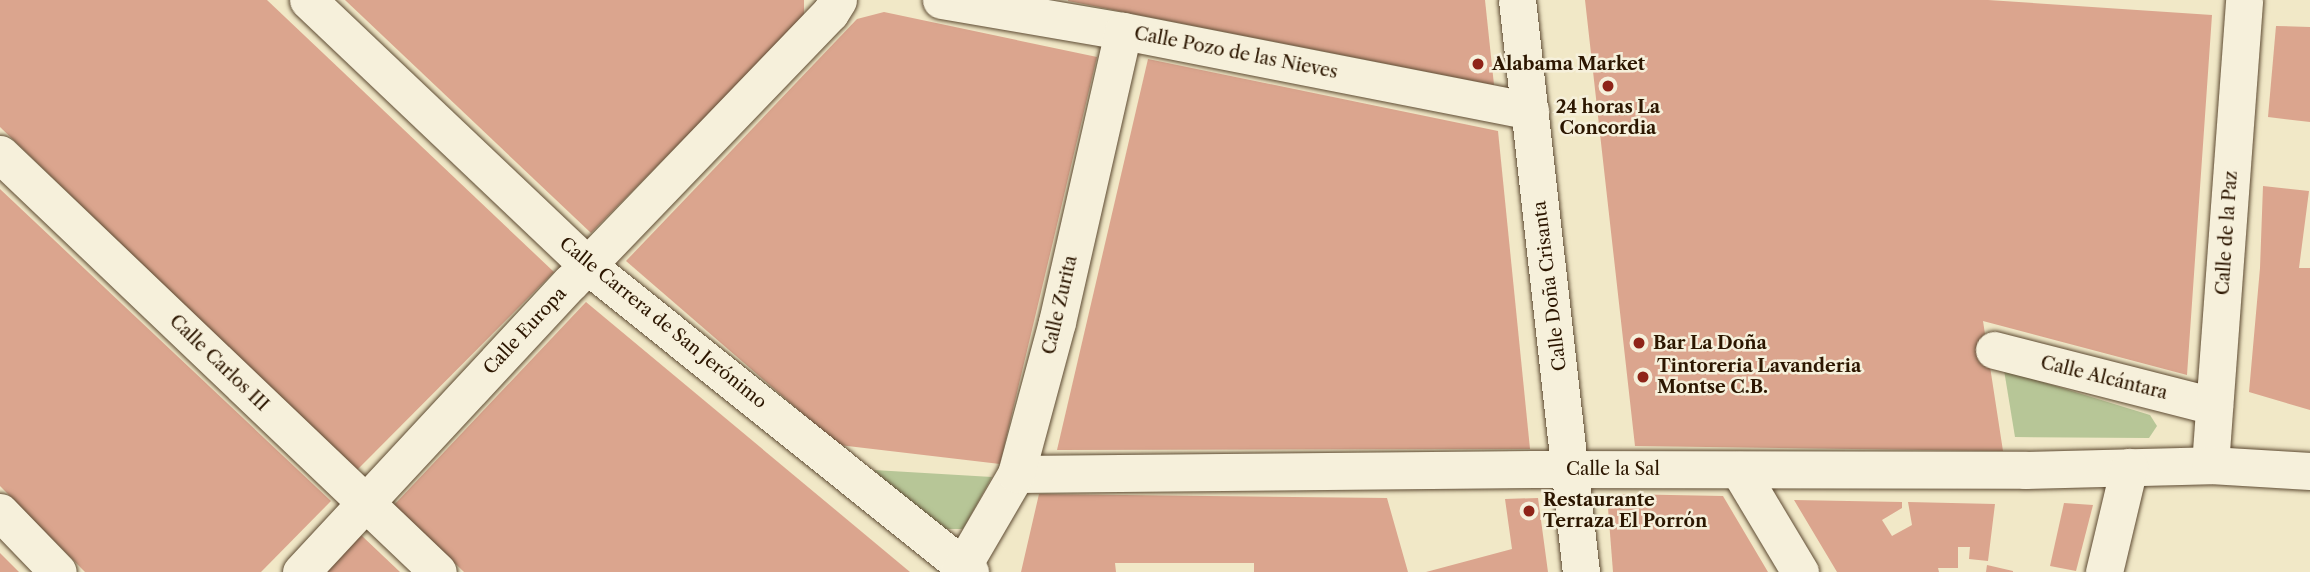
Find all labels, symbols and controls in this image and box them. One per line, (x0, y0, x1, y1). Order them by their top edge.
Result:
street label: Calle Pozo de las Nieves (1132, 23, 1340, 83)
place label: Alabama Market (1492, 53, 1645, 75)
marker: Alabama Market (1470, 56, 1486, 72)
marker: 24 horas La Concordia (1600, 78, 1616, 94)
place label: 24 horas La Concordia (1556, 97, 1660, 140)
street label: Calle de la Paz (2212, 170, 2242, 296)
street label: Calle Doña Crisanta (1529, 200, 1571, 372)
street label: Calle Carrera de San Jerónimo (555, 233, 771, 413)
street label: Calle Zurita (1038, 253, 1082, 357)
street label: Calle Europa (479, 283, 571, 379)
street label: Calle Carlos III (165, 310, 273, 416)
place label: Bar La Doña (1653, 332, 1767, 354)
marker: Bar La Doña (1631, 335, 1647, 351)
street label: Calle Alcántara (2038, 352, 2170, 404)
place label: Tintoreria Lavanderia Montse C.B. (1657, 356, 1862, 398)
marker: Tintoreria Lavanderia Montse C.B. (1635, 369, 1651, 385)
street label: Calle la Sal (1566, 458, 1660, 480)
place label: Restaurante Terraza El Porrón (1543, 490, 1707, 532)
marker: Restaurante Terraza El Porrón (1521, 503, 1537, 519)

